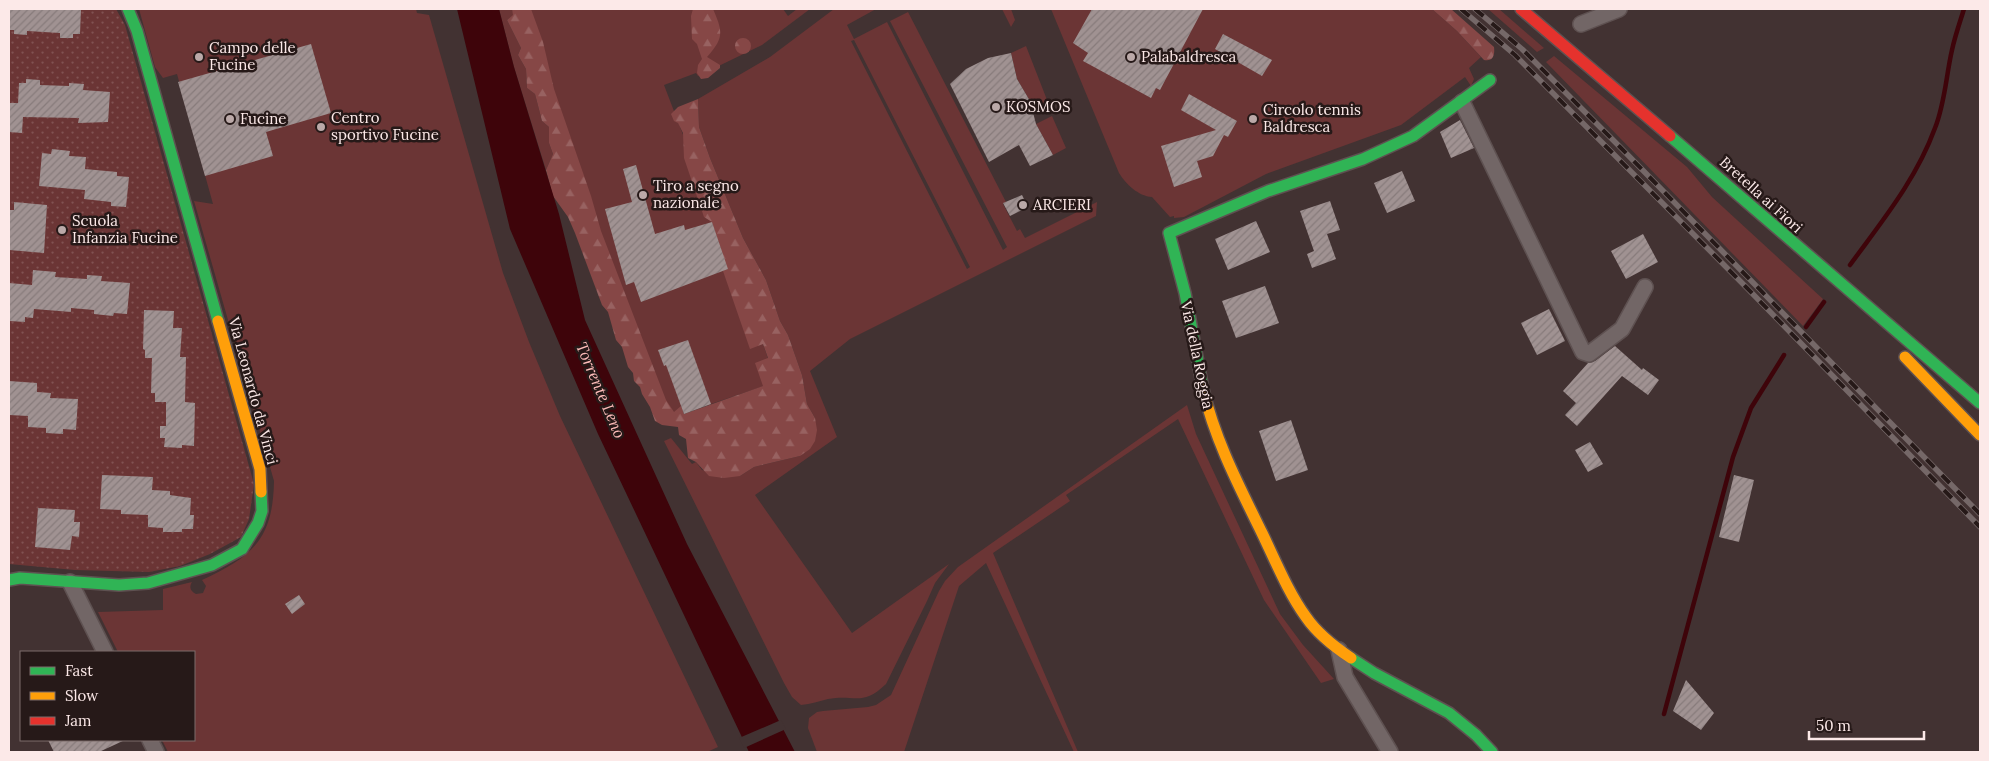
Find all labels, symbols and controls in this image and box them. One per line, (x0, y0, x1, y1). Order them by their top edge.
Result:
place label: Campo delle Fucine (209, 38, 296, 74)
place label: Palabaldresca (1141, 47, 1236, 66)
marker: Campo delle Fucine (193, 51, 205, 63)
marker: Palabaldresca (1125, 51, 1137, 63)
place label: KOSMOS (1006, 97, 1070, 116)
place label: Circolo tennis Baldresca (1263, 100, 1361, 136)
marker: KOSMOS (990, 101, 1002, 113)
place label: Centro sportivo Fucine (331, 108, 439, 144)
place label: Fucine (240, 109, 286, 128)
marker: Fucine (224, 113, 236, 125)
marker: Circolo tennis Baldresca (1247, 113, 1259, 125)
marker: Centro sportivo Fucine (315, 121, 327, 133)
street label: Bretella ai Fiori (1716, 152, 1807, 237)
place label: Tiro a segno nazionale (653, 176, 739, 212)
marker: Tiro a segno nazionale (637, 189, 649, 201)
place label: ARCIERI (1032, 195, 1091, 214)
marker: ARCIERI (1017, 199, 1029, 211)
place label: Scuola Infanzia Fucine (72, 211, 178, 247)
marker: Scuola Infanzia Fucine (56, 224, 68, 236)
street label: Via della Roggia (1177, 298, 1218, 411)
street label: Via Leonardo da Vinci (224, 314, 282, 467)
water label: Torrente Leno (572, 339, 630, 441)
legend (20, 651, 195, 741)
text: Fast (65, 661, 93, 680)
text: Slow (65, 686, 98, 705)
scale bar (1809, 708, 1924, 740)
text: Jam (64, 711, 92, 730)
text: 50 m (1816, 716, 1851, 735)

